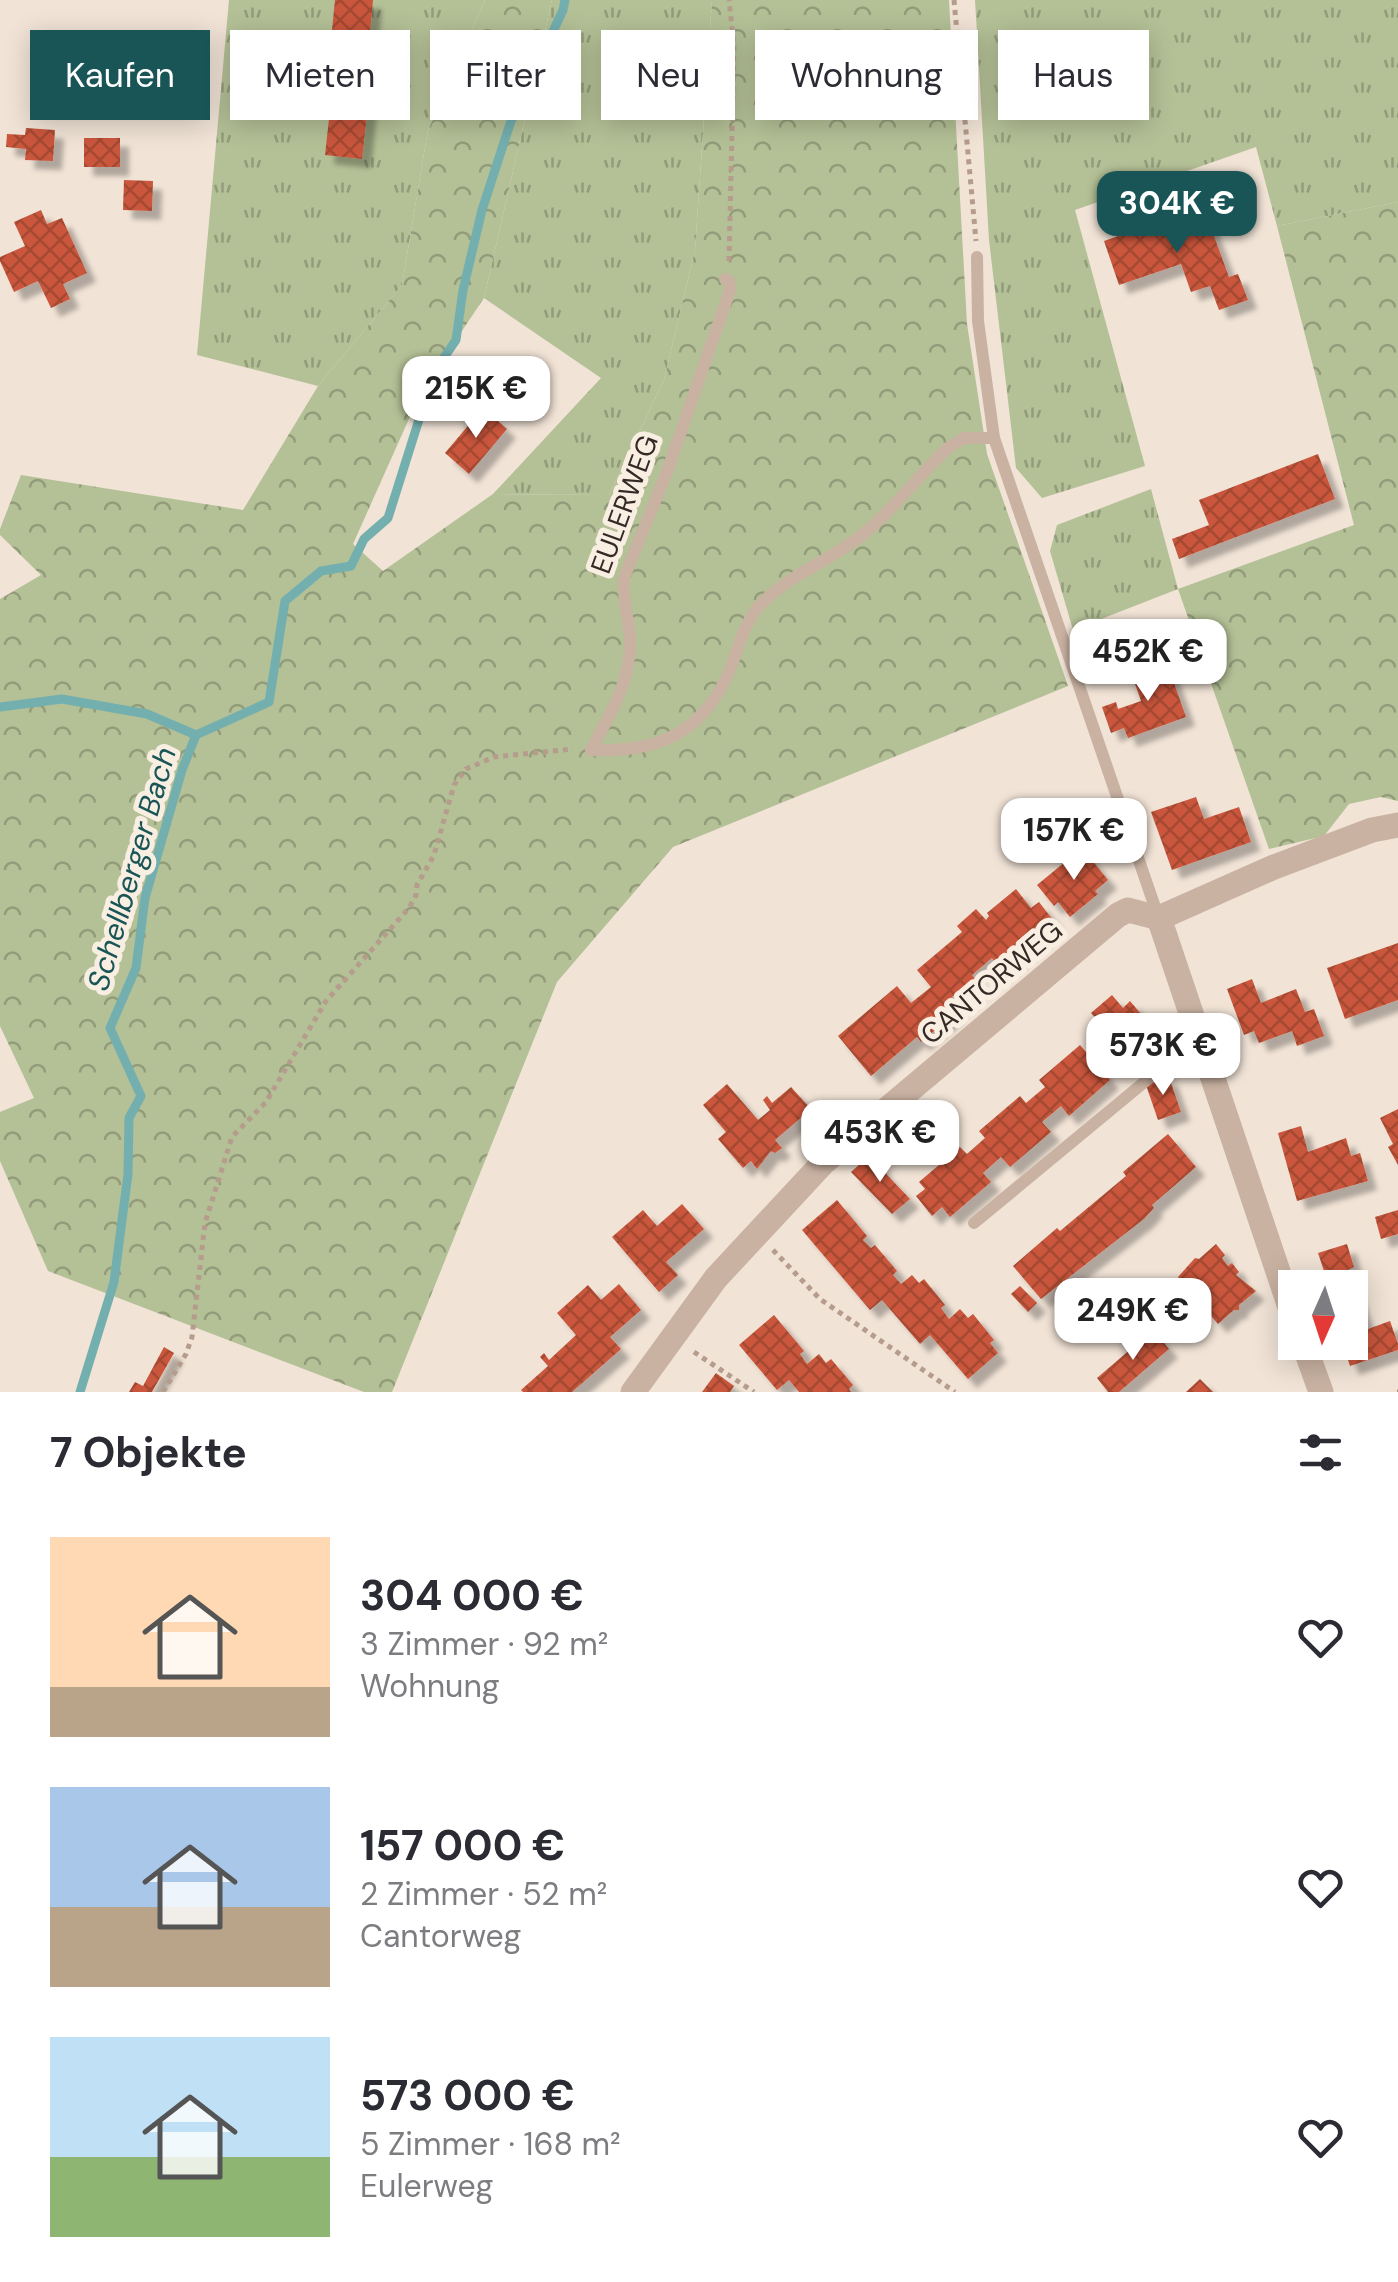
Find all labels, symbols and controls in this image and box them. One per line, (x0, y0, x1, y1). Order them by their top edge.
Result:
chip: Kaufen (30, 30, 210, 120)
chip: Mieten (230, 30, 410, 120)
chip: Filter (430, 30, 581, 120)
chip: Neu (601, 30, 735, 120)
chip: Wohnung (755, 30, 978, 120)
chip: Haus (998, 30, 1149, 120)
pin: 304K € (1096, 171, 1258, 256)
text: 304K € (1119, 182, 1235, 224)
pin: 215K € (395, 356, 557, 441)
text: 215K € (424, 367, 528, 409)
street label: EULERWEG (582, 430, 667, 579)
pin: 452K € (1067, 619, 1229, 704)
text: 452K € (1092, 630, 1204, 672)
water label: Schellberger Bach (78, 743, 185, 995)
pin: 157K € (993, 798, 1155, 883)
text: 157K € (1023, 809, 1125, 851)
street label: CANTORWEG (913, 912, 1070, 1053)
pin: 573K € (1082, 1013, 1244, 1098)
text: 573K € (1108, 1024, 1218, 1066)
pin: 453K € (799, 1100, 961, 1185)
text: 453K € (823, 1111, 937, 1153)
north arrow (1278, 1270, 1368, 1360)
map controls (1278, 1270, 1368, 1360)
pin: 249K € (1052, 1278, 1214, 1363)
text: 249K € (1076, 1289, 1190, 1331)
text: 7 Objekte (50, 1425, 247, 1480)
icon: filters (1293, 1425, 1348, 1480)
text: 304 000 € (360, 1568, 584, 1623)
icon: home (130, 1577, 250, 1697)
icon: heart (1293, 1610, 1348, 1665)
text: 3 Zimmer · 92 m² (360, 1623, 608, 1665)
text: Wohnung (360, 1665, 500, 1707)
text: 157 000 € (360, 1818, 565, 1873)
icon: home (130, 1827, 250, 1947)
icon: heart (1293, 1860, 1348, 1915)
text: 2 Zimmer · 52 m² (360, 1873, 607, 1915)
text: Cantorweg (360, 1915, 521, 1957)
text: 573 000 € (360, 2068, 575, 2123)
icon: home (130, 2077, 250, 2197)
icon: heart (1293, 2110, 1348, 2165)
text: 5 Zimmer · 168 m² (360, 2123, 621, 2165)
text: Eulerweg (360, 2165, 493, 2207)

